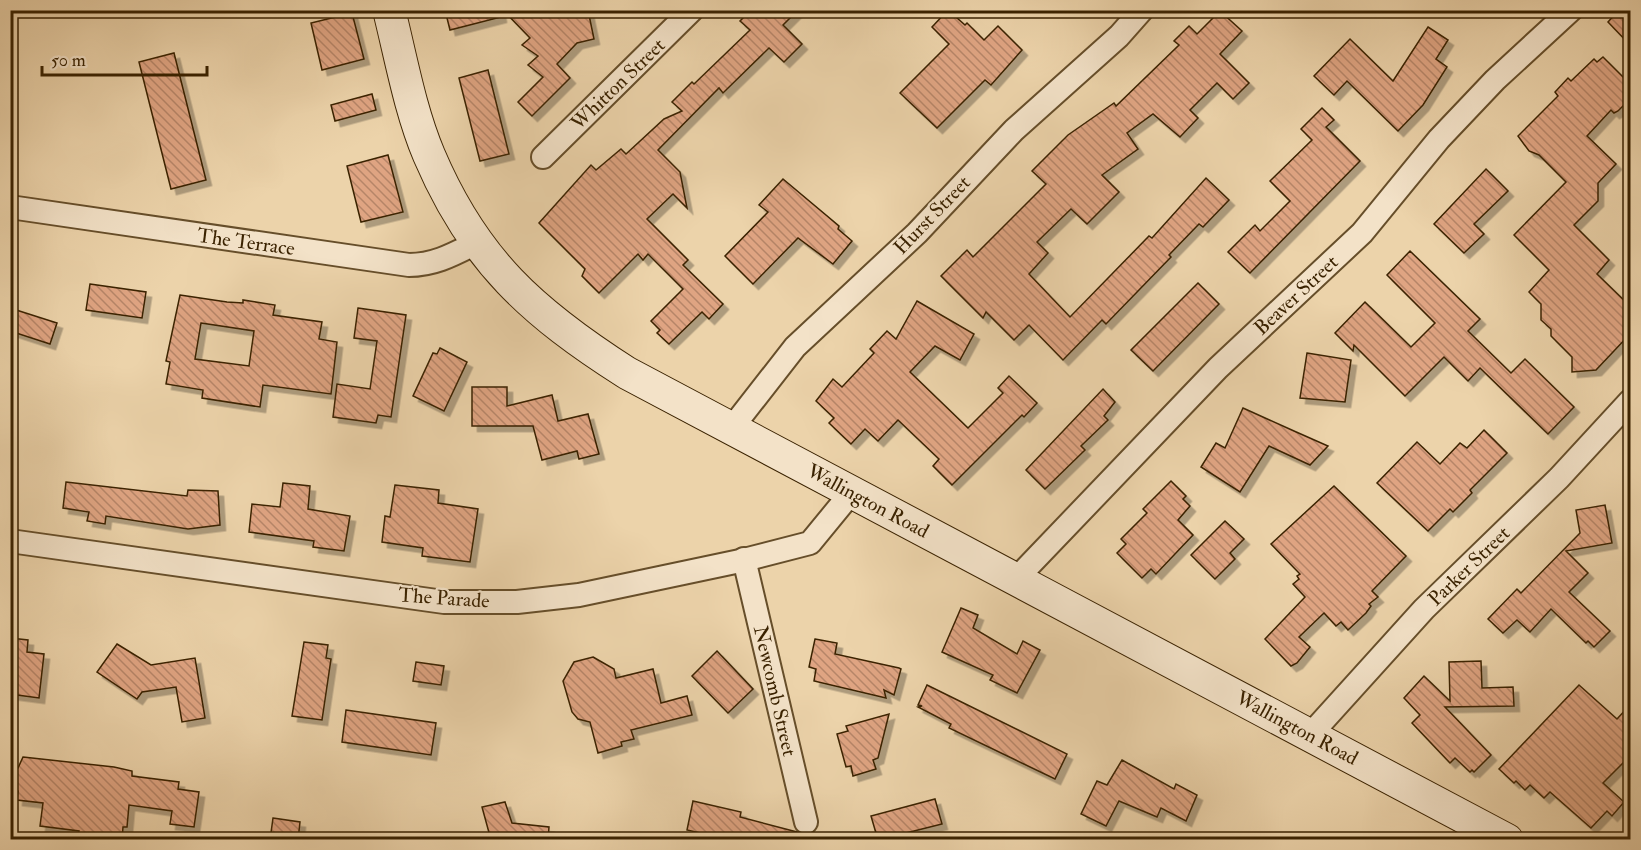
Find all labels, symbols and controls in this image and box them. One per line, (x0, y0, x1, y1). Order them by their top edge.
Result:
street label: Whitton Street (565, 32, 671, 136)
scale bar (42, 39, 207, 77)
text: 50 m (51, 49, 86, 72)
street label: Hurst Street (888, 170, 976, 260)
street label: The Terrace (196, 223, 296, 261)
street label: Beaver Street (1249, 249, 1344, 340)
street label: Wallington Road (802, 458, 934, 544)
street label: Parker Street (1423, 520, 1516, 611)
street label: The Parade (398, 582, 490, 614)
street label: Newcomb Street (748, 623, 802, 759)
street label: Wallington Road (1231, 685, 1363, 771)

